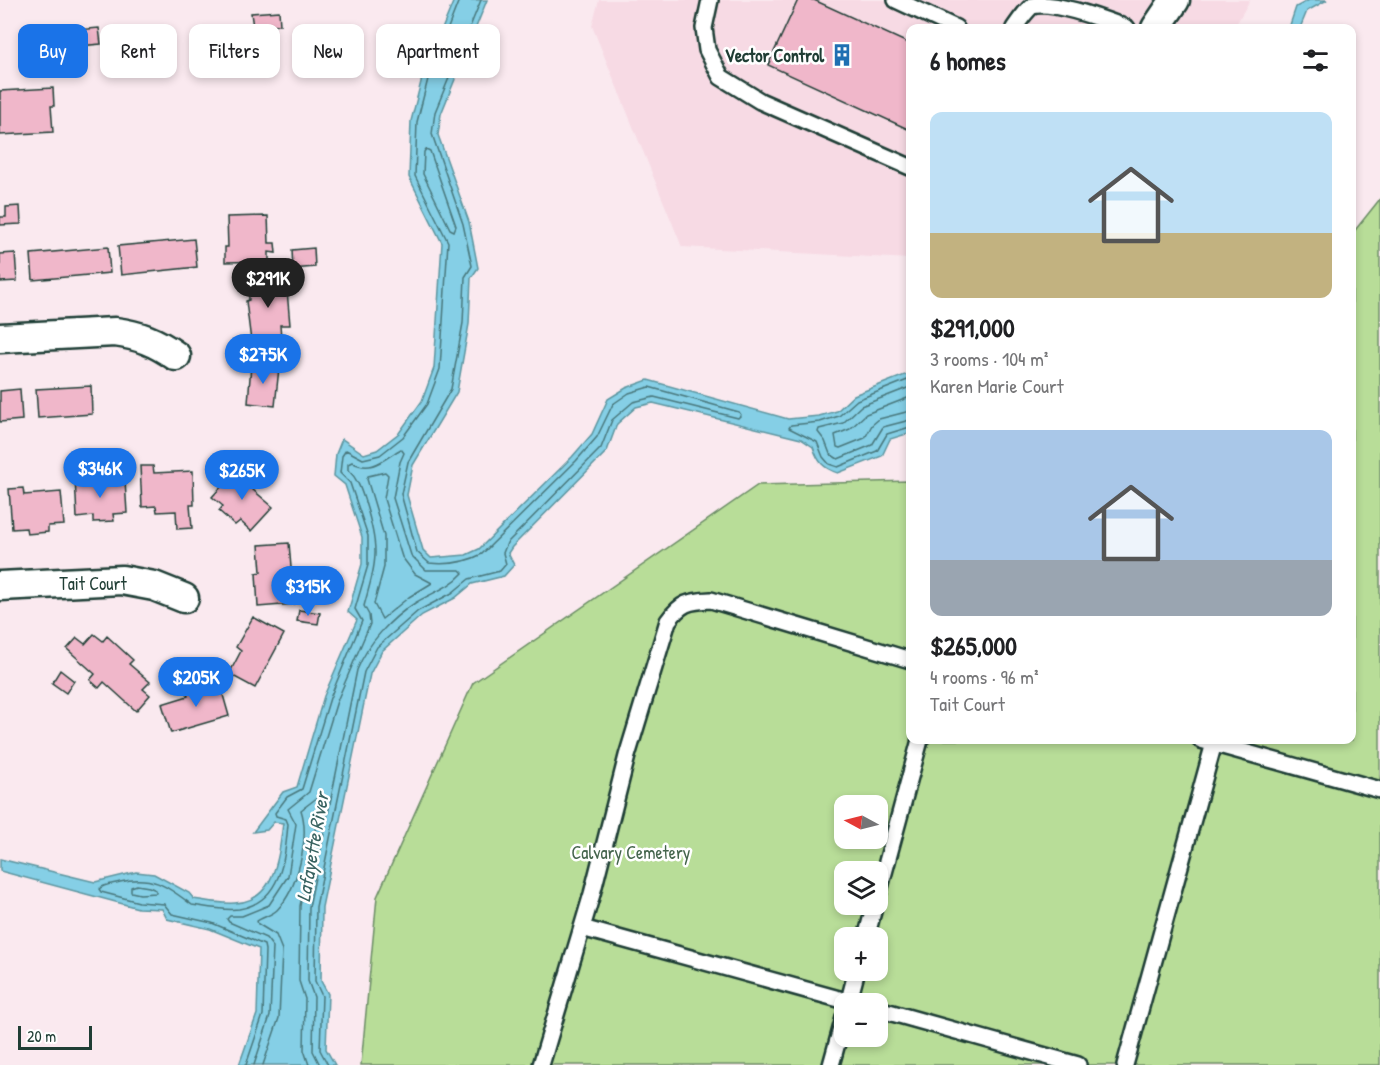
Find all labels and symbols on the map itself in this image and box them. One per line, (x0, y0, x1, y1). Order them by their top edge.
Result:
building icon: Vector Control (829, 42, 855, 68)
place label: Vector Control (725, 43, 825, 68)
pin: $291K (226, 258, 310, 309)
pin: $275K (221, 334, 305, 385)
pin: $346K (58, 448, 142, 499)
pin: $265K (200, 450, 284, 501)
pin: $315K (266, 566, 350, 617)
street label: Tait Court (59, 571, 127, 596)
pin: $205K (154, 657, 238, 708)
water label: Lafayette River (289, 788, 336, 904)
north arrow (834, 795, 888, 849)
park label: Calvary Cemetery (572, 840, 691, 865)
scale bar (18, 1023, 92, 1050)

